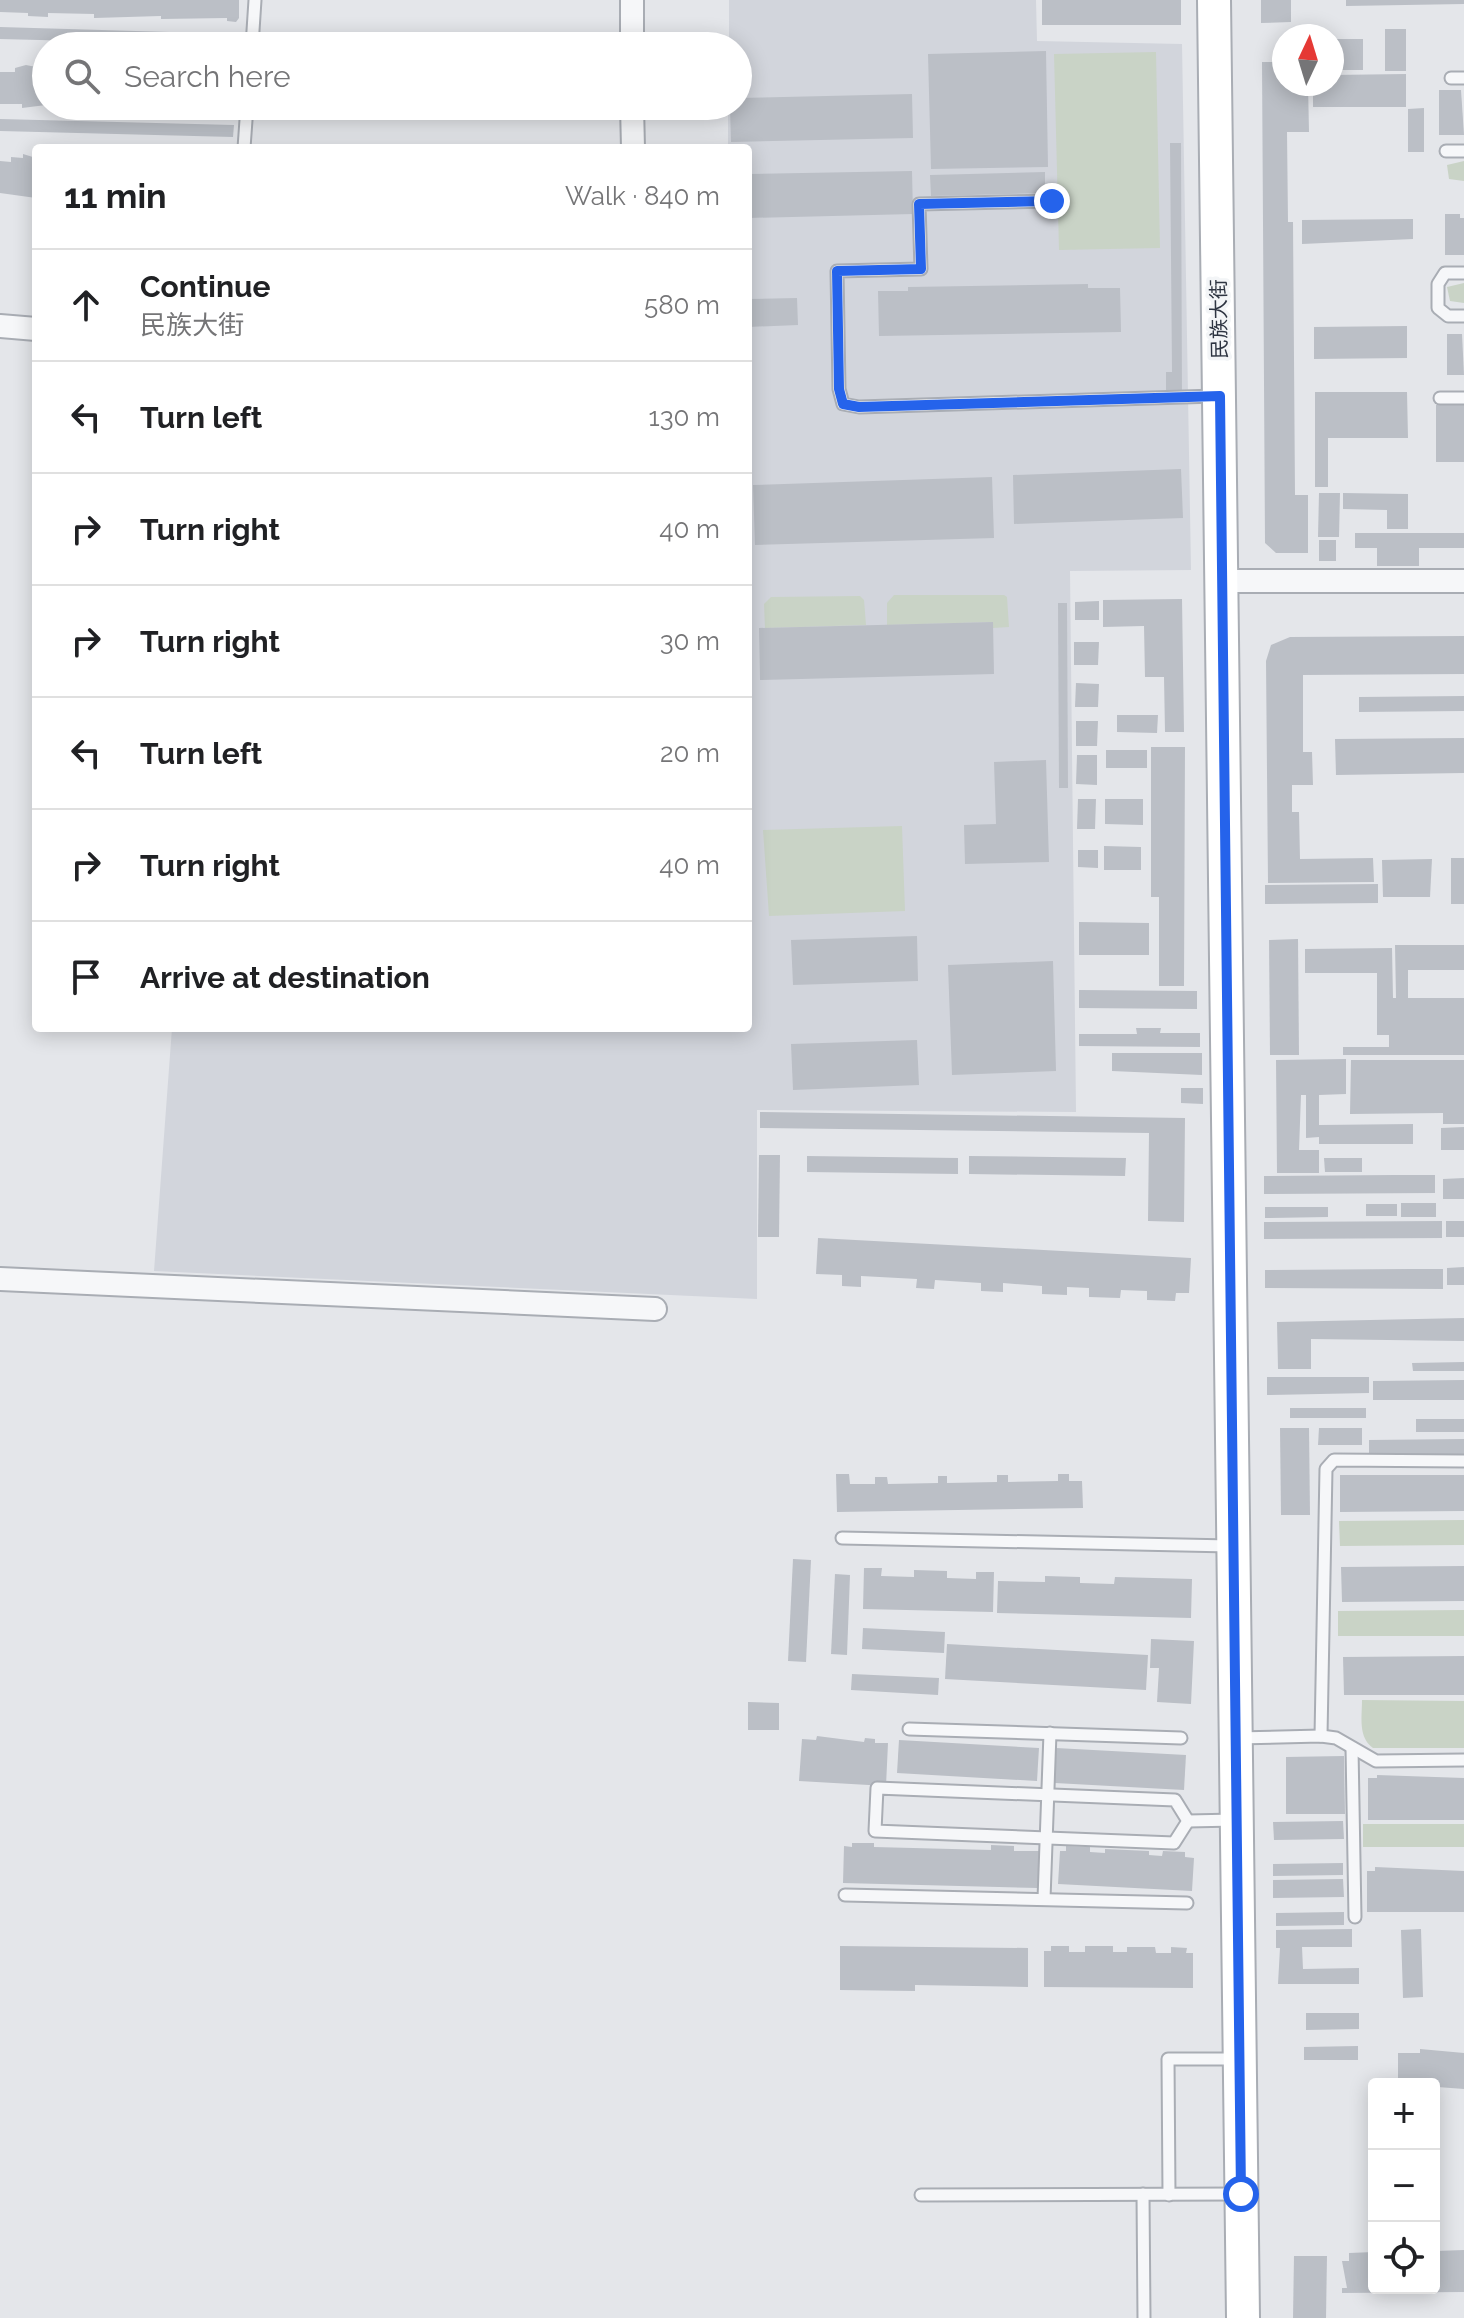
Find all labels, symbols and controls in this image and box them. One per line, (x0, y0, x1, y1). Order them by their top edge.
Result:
north arrow (1272, 24, 1344, 96)
search box (32, 32, 752, 120)
icon: search (60, 54, 104, 98)
text: Search here (124, 59, 291, 94)
text: 11 min (64, 176, 167, 216)
text: Walk · 840 m (565, 181, 720, 211)
route end (1034, 183, 1070, 219)
text: Continue (140, 269, 271, 304)
street label: 民族大街 (1206, 279, 1232, 359)
icon: ahead (64, 283, 108, 327)
text: 580 m (644, 290, 720, 320)
text: 民族大街 (140, 310, 244, 340)
icon: left (64, 395, 108, 439)
text: Turn left (140, 400, 262, 435)
text: 130 m (649, 402, 720, 432)
icon: right (64, 507, 108, 551)
text: Turn right (140, 512, 280, 547)
text: 40 m (659, 514, 720, 544)
icon: right (64, 619, 108, 663)
text: Turn right (140, 624, 280, 659)
text: 30 m (660, 626, 720, 656)
icon: left (64, 731, 108, 775)
text: Turn left (140, 736, 262, 771)
text: 20 m (660, 738, 720, 768)
icon: right (64, 843, 108, 887)
text: Turn right (140, 848, 280, 883)
text: 40 m (659, 850, 720, 880)
icon: arrive (64, 955, 108, 999)
text: Arrive at destination (140, 960, 430, 995)
map controls (1368, 2078, 1440, 2294)
button: + (1368, 2078, 1440, 2150)
button: − (1368, 2150, 1440, 2222)
route start (1223, 2176, 1259, 2212)
button: locate (1368, 2222, 1440, 2294)

